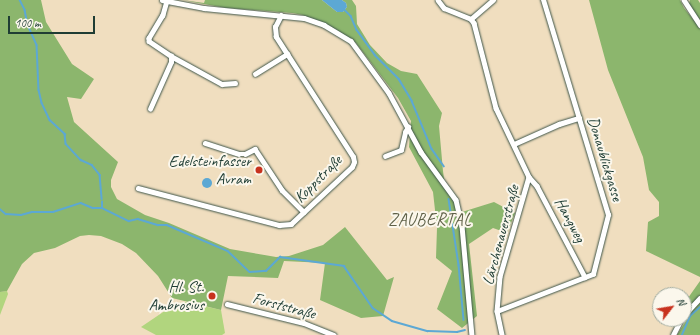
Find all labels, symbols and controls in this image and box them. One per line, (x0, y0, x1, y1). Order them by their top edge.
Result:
scale bar (10, 8, 97, 34)
text: 100 m (15, 15, 41, 31)
street label: Donaublickgasse (583, 115, 627, 203)
place label: Edelsteinfasser Avram (169, 151, 251, 189)
street label: Koppstraße (290, 151, 346, 207)
marker: Edelsteinfasser Avram (254, 165, 264, 175)
street label: Lärchenauerstraße (478, 183, 524, 287)
street label: Hangweg (550, 194, 590, 246)
district label: ZAUBERTAL (389, 210, 471, 230)
place label: Hl. St. Ambrosius (149, 277, 204, 315)
north arrow (652, 287, 692, 327)
street label: Forststraße (251, 288, 317, 324)
marker: Hl. St. Ambrosius (207, 291, 217, 301)
text: N (674, 295, 689, 308)

